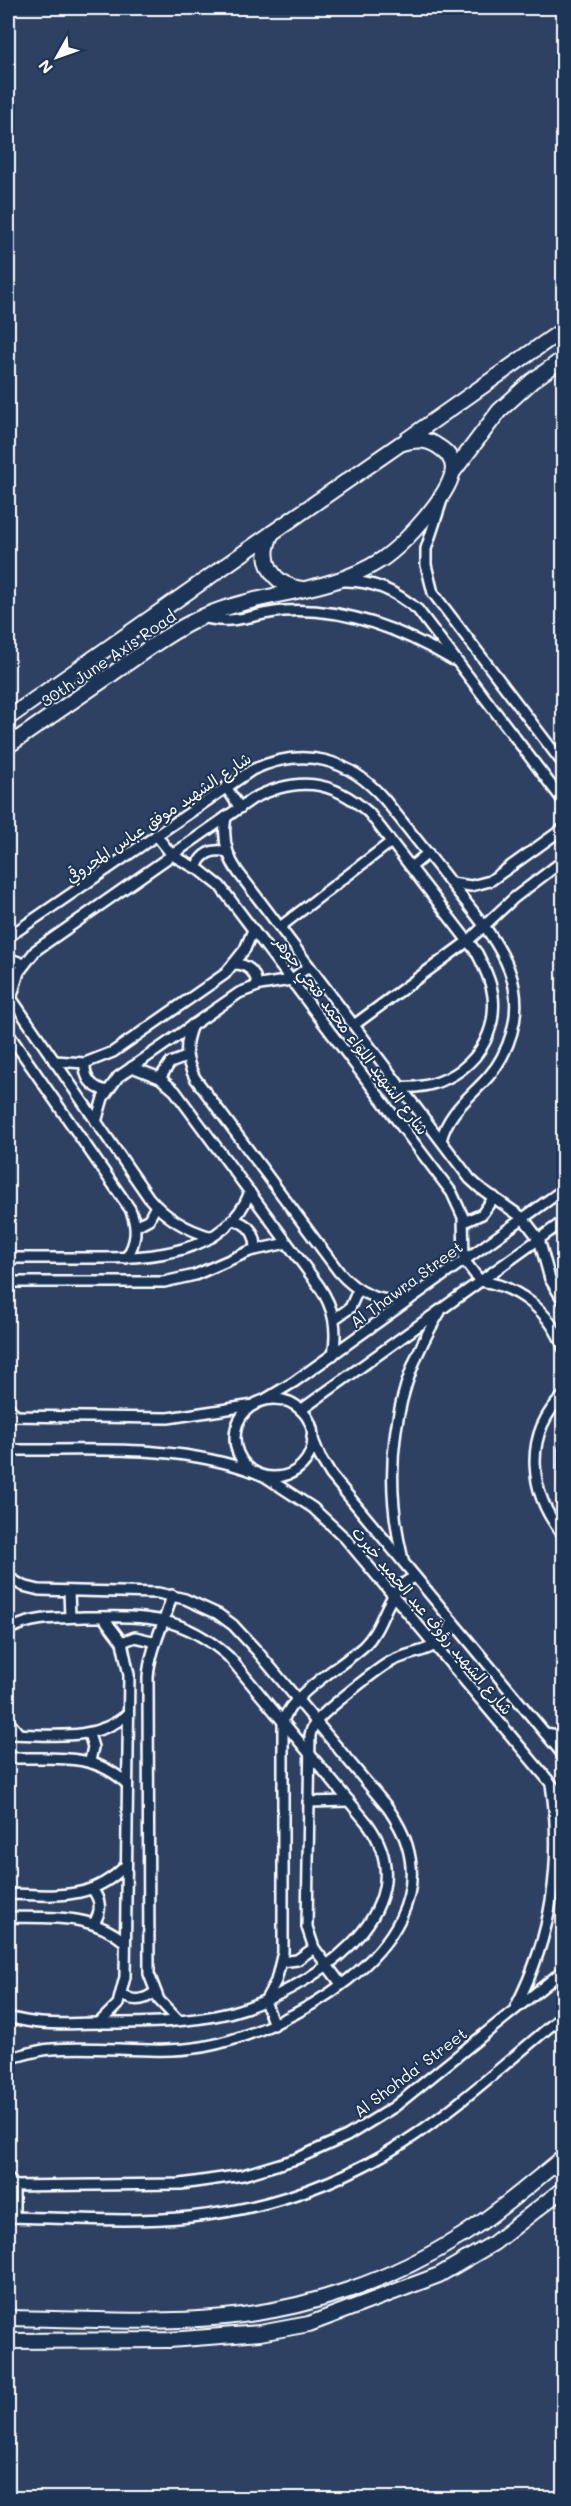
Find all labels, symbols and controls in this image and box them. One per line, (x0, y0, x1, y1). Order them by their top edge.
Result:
north arrow (27, 27, 87, 87)
text: N (33, 56, 57, 78)
street label: 30th June Axis Road (36, 605, 180, 711)
street label: شارع الشهيد موفق عباس المحروقي (61, 747, 256, 889)
street label: شارع الشهيد اللواء محمد فتحي جوهر (265, 930, 434, 1142)
street label: Al Thawra Street (345, 1236, 467, 1332)
street label: شارع الشهيد رؤوف عبد الحميد خيرت (346, 1522, 518, 1720)
street label: Al Shohda' Street (349, 2023, 471, 2121)

